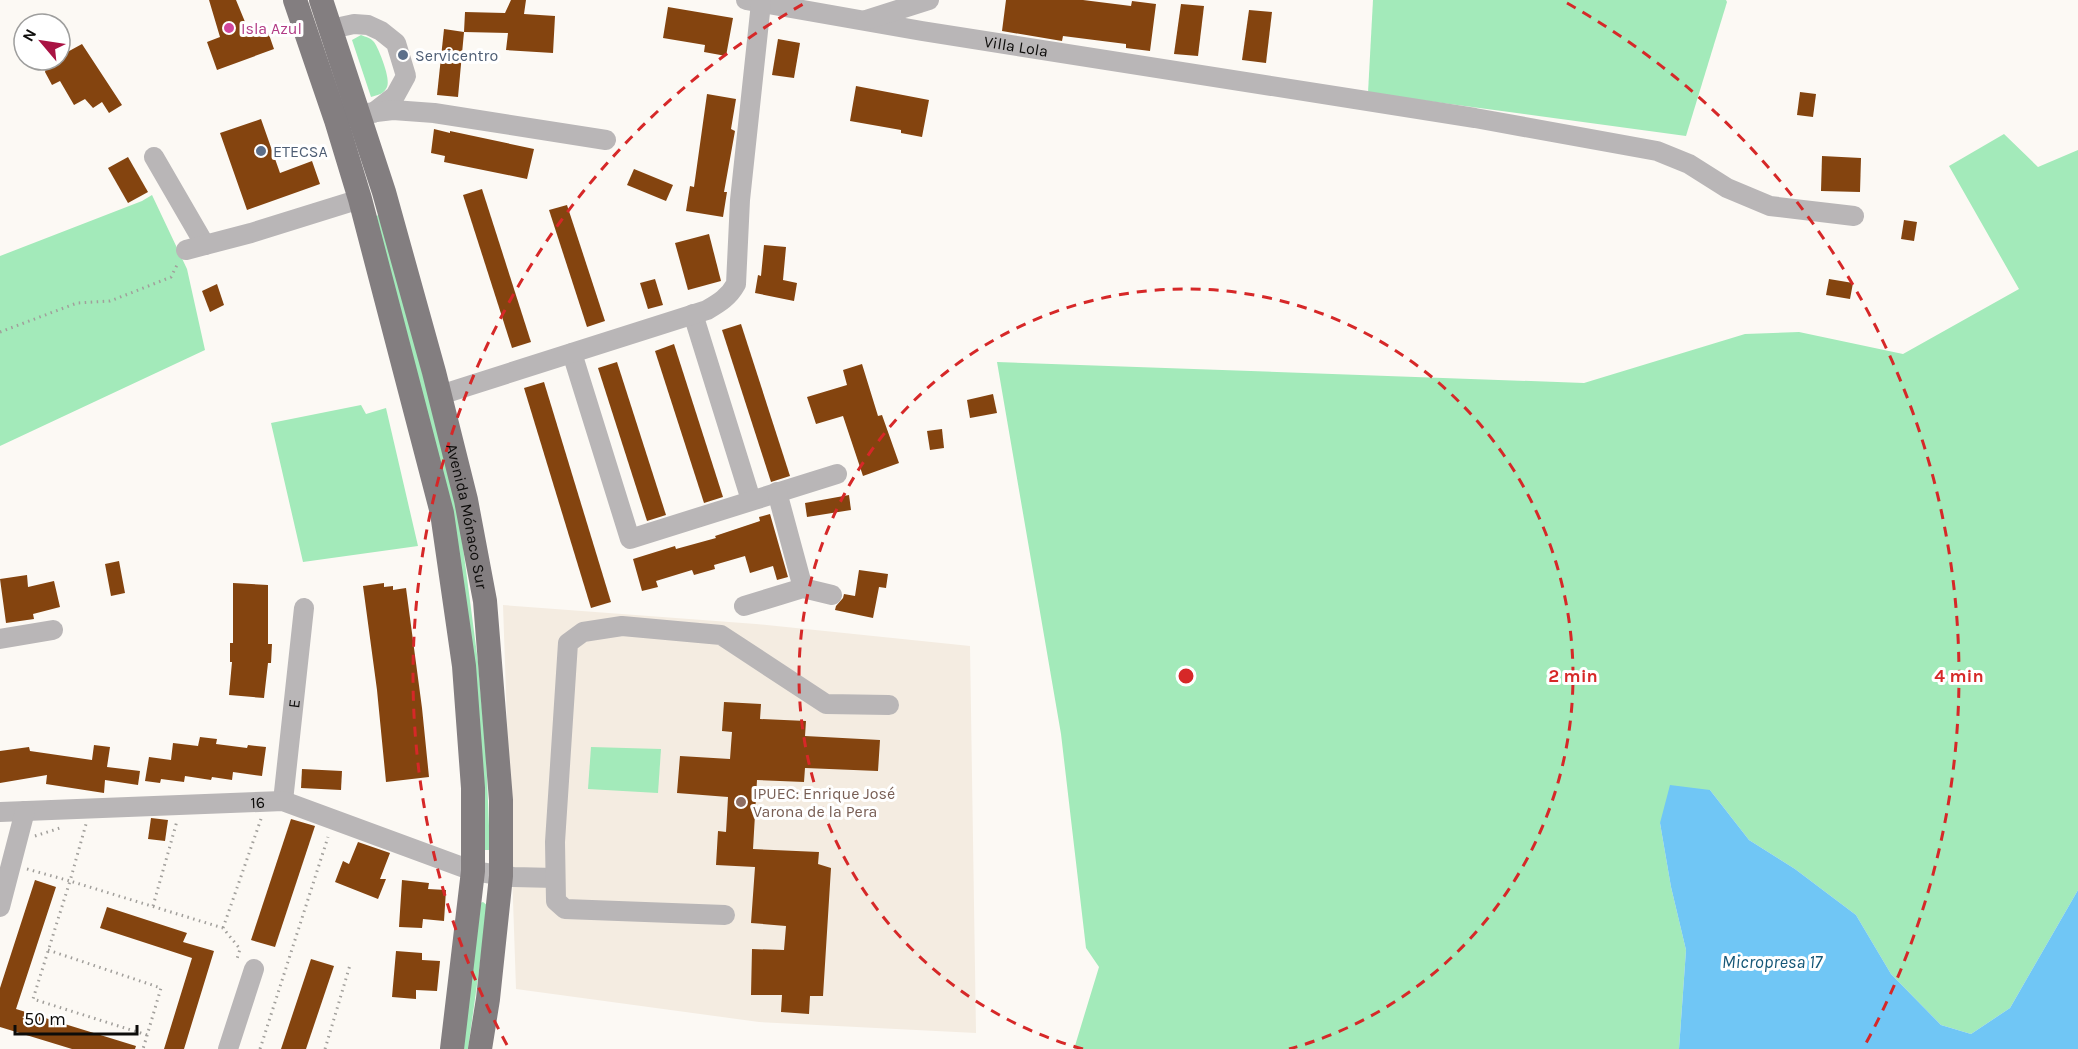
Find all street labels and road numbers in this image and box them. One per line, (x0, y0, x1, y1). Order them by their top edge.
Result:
street label: Villa Lola (983, 32, 1050, 61)
street label: Avenida Mónaco Sur (442, 442, 492, 591)
street label: E (284, 698, 304, 709)
street label: 16 (250, 793, 265, 812)

